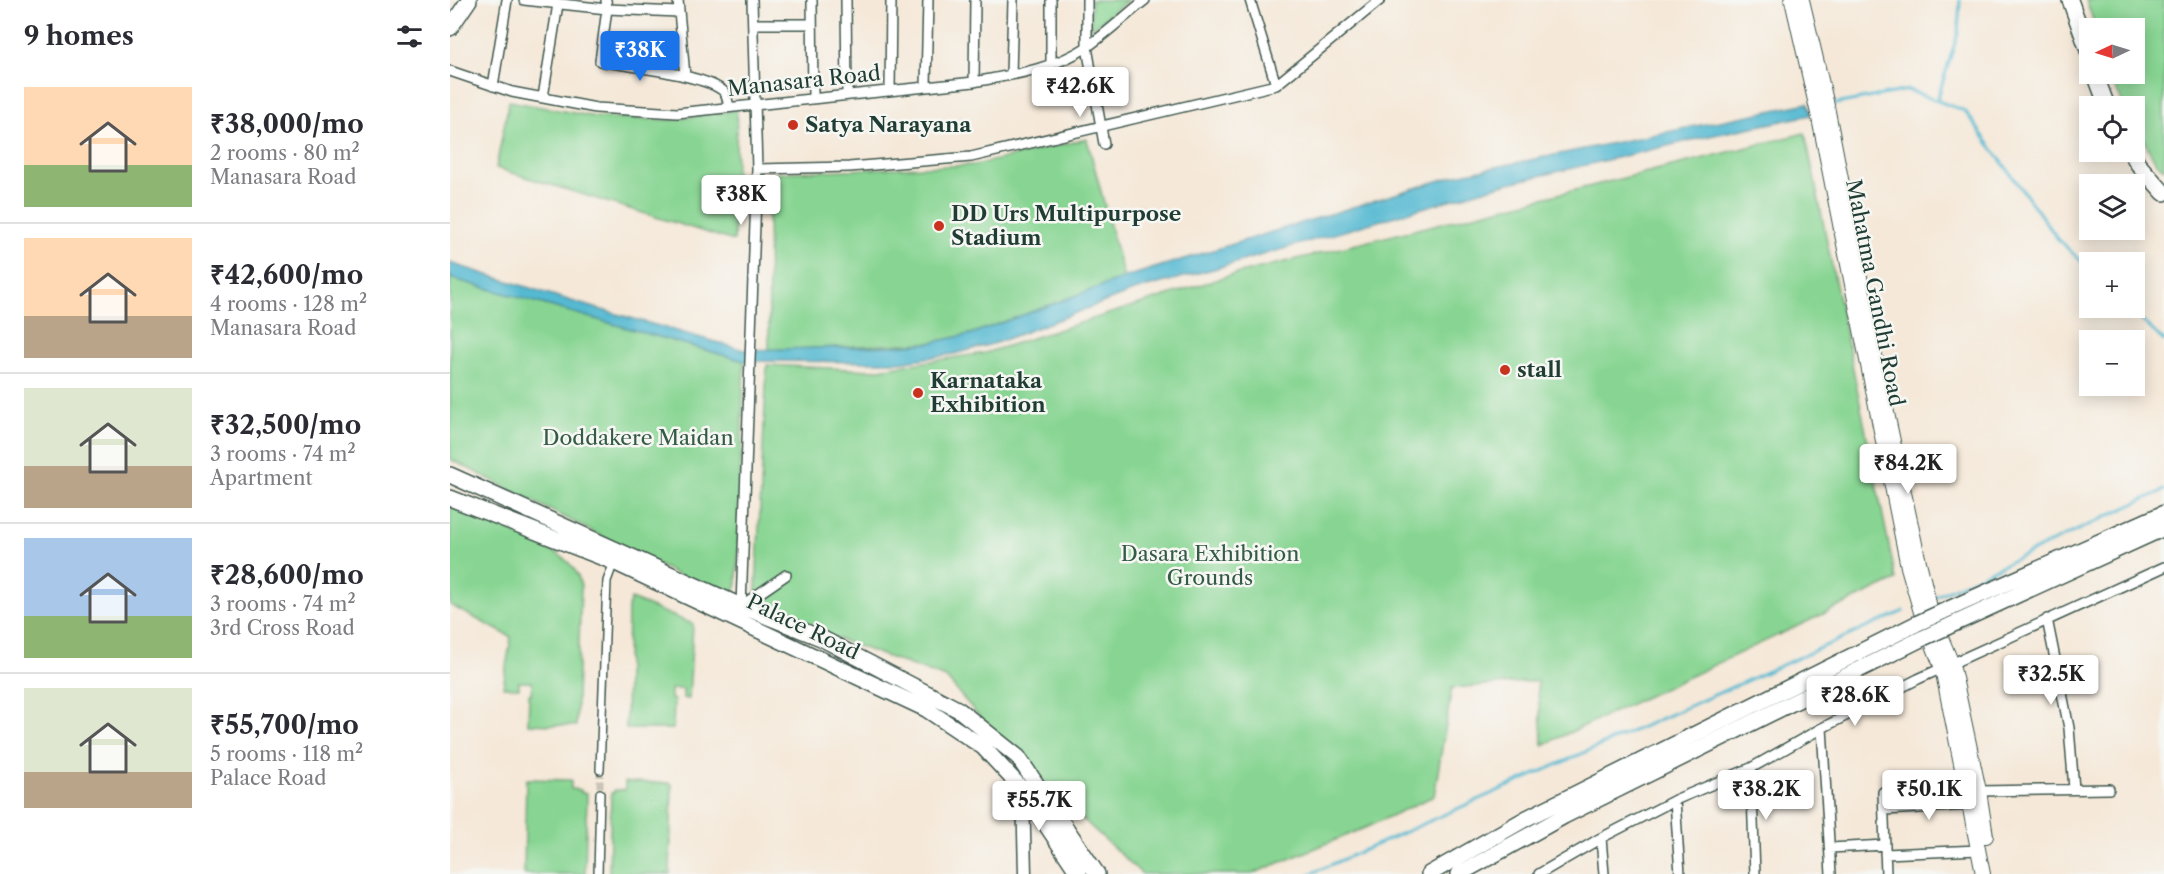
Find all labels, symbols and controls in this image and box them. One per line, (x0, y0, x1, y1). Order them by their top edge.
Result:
north arrow (2079, 18, 2145, 84)
map controls (2079, 18, 2145, 396)
text: 9 homes (24, 20, 134, 52)
icon: filters (393, 20, 426, 53)
pin: ₹38K (604, 31, 676, 82)
text: ₹38K (614, 38, 666, 62)
street label: Manasara Road (726, 60, 882, 101)
pin: ₹42.6K (1031, 67, 1129, 118)
text: ₹42.6K (1046, 74, 1114, 98)
button: locate (2079, 96, 2145, 162)
text: ₹38,000/mo (210, 108, 364, 140)
icon: home (72, 111, 144, 183)
place label: Satya Narayana (805, 112, 972, 137)
marker: Satya Narayana (786, 118, 800, 132)
text: 2 rooms · 80 m² (210, 141, 360, 165)
text: Manasara Road (210, 165, 356, 189)
button: layers (2079, 174, 2145, 240)
pin: ₹38K (705, 175, 777, 226)
street label: Mahatma Gandhi Road (1841, 177, 1910, 409)
text: ₹38K (715, 182, 767, 206)
place label: DD Urs Multipurpose Stadium (951, 201, 1181, 250)
marker: DD Urs Multipurpose Stadium (932, 219, 946, 233)
button: + (2079, 252, 2145, 318)
text: ₹42,600/mo (210, 259, 363, 291)
icon: home (72, 262, 144, 334)
text: 4 rooms · 128 m² (210, 292, 367, 316)
text: Manasara Road (210, 316, 356, 340)
button: − (2079, 330, 2145, 396)
place label: stall (1517, 357, 1562, 382)
marker: stall (1498, 363, 1512, 377)
place label: Karnataka Exhibition (930, 368, 1046, 417)
marker: Karnataka Exhibition (911, 386, 925, 400)
text: ₹32,500/mo (210, 409, 361, 441)
icon: home (72, 412, 144, 484)
park label: Doddakere Maidan (542, 425, 734, 450)
text: 3 rooms · 74 m² (210, 442, 356, 466)
pin: ₹84.2K (1859, 444, 1957, 495)
text: ₹84.2K (1874, 451, 1942, 475)
text: Apartment (210, 466, 313, 490)
park label: Dasara Exhibition Grounds (1121, 541, 1299, 590)
text: ₹28,600/mo (210, 559, 364, 591)
icon: home (72, 562, 144, 634)
street label: Palace Road (743, 589, 864, 665)
text: 3 rooms · 74 m² (210, 592, 356, 616)
text: 3rd Cross Road (210, 616, 355, 640)
pin: ₹32.5K (2002, 655, 2100, 706)
text: ₹32.5K (2017, 662, 2085, 686)
pin: ₹28.6K (1806, 676, 1904, 727)
text: ₹28.6K (1820, 683, 1890, 707)
text: ₹55,700/mo (210, 709, 359, 741)
icon: home (72, 712, 144, 784)
text: 5 rooms · 118 m² (210, 742, 363, 766)
text: Palace Road (210, 766, 326, 790)
pin: ₹38.2K (1717, 770, 1815, 821)
pin: ₹50.1K (1880, 770, 1978, 821)
text: ₹38.2K (1732, 777, 1800, 801)
text: ₹50.1K (1896, 777, 1962, 801)
pin: ₹55.7K (990, 781, 1088, 832)
text: ₹55.7K (1006, 788, 1072, 812)

